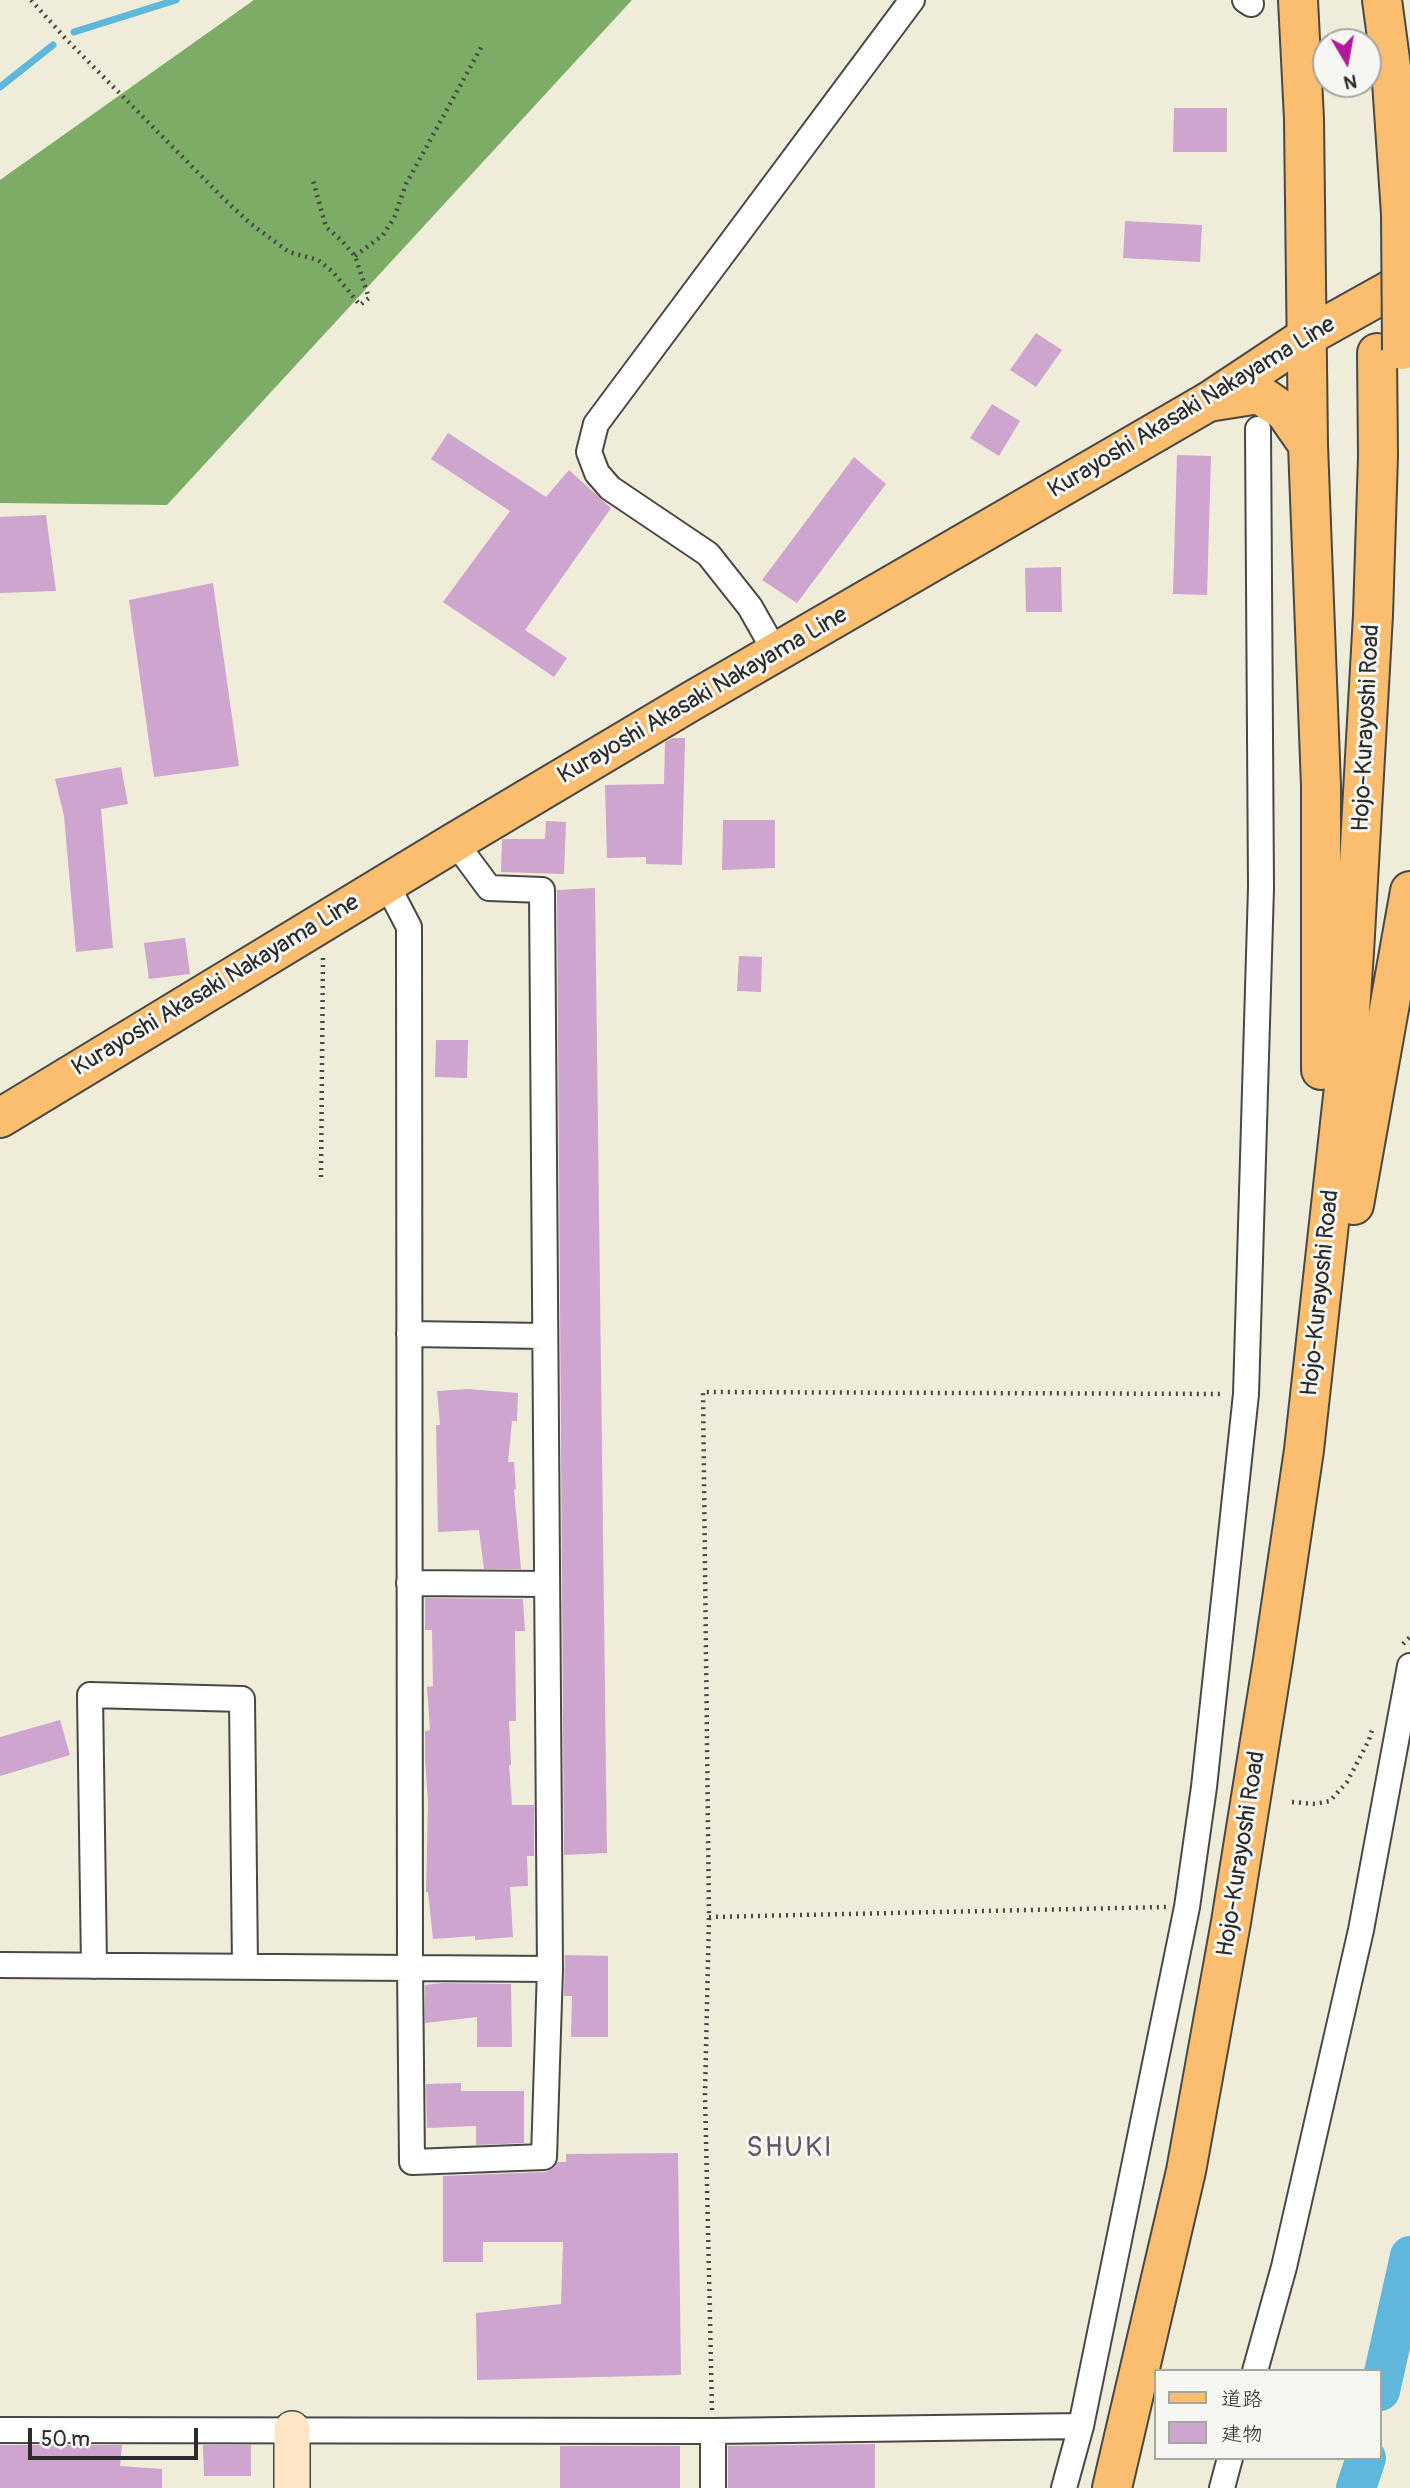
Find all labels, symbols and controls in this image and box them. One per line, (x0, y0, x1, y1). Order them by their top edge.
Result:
north arrow (1312, 28, 1382, 98)
text: N (1342, 69, 1359, 95)
street label: Kurayoshi Akasaki Nakayama Line (1043, 311, 1341, 505)
street label: Kurayoshi Akasaki Nakayama Line (553, 601, 853, 791)
street label: Hojo-Kurayoshi Road (1347, 624, 1387, 832)
street label: Kurayoshi Akasaki Nakayama Line (67, 889, 365, 1083)
street label: Hojo-Kurayoshi Road (1296, 1188, 1346, 1398)
street label: Hojo-Kurayoshi Road (1212, 1749, 1272, 1959)
district label: SHUKI (747, 2132, 833, 2166)
legend (1154, 2369, 1382, 2460)
text: 道路 (1221, 2386, 1263, 2413)
scale bar (32, 2414, 201, 2458)
text: 建物 (1221, 2421, 1263, 2448)
text: 50 m (41, 2426, 90, 2453)

